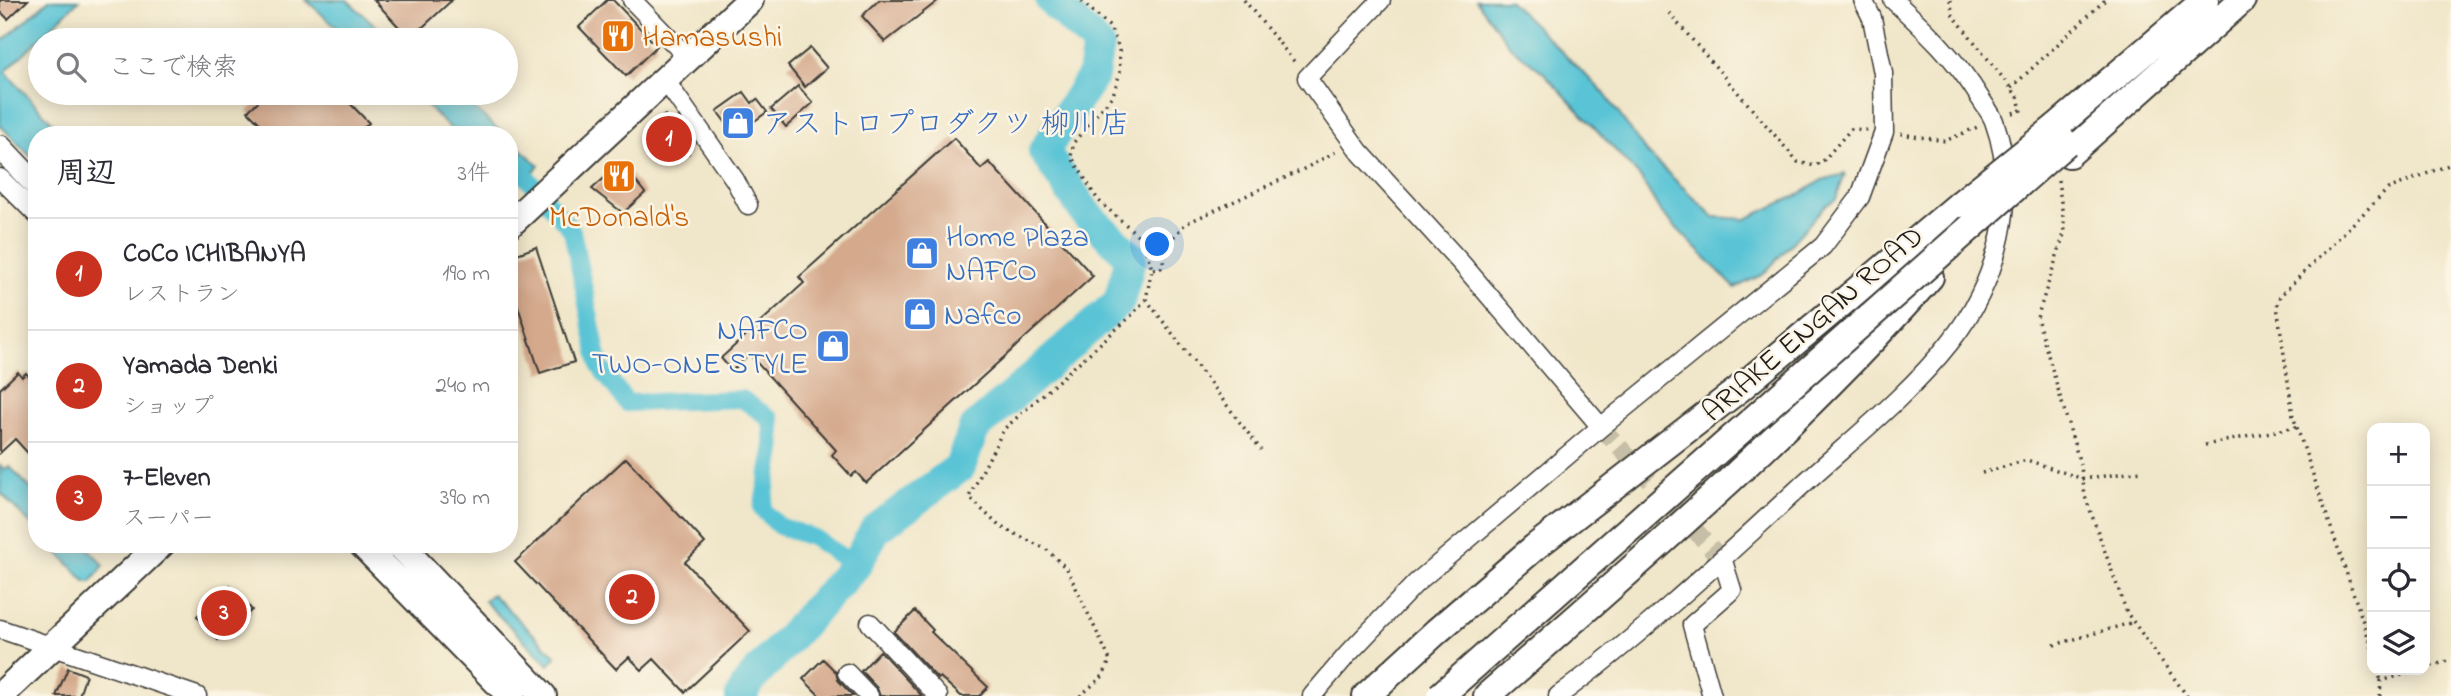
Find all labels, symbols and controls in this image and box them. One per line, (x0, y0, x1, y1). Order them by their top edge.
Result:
restaurant icon: Hamasushi (599, 17, 637, 55)
place label: Hamasushi (642, 17, 782, 61)
search box (28, 28, 518, 105)
icon: search (52, 48, 90, 86)
text: ここで検索 (108, 50, 238, 88)
shop icon: アストロプロダクツ 柳川店 (719, 104, 757, 142)
place label: アストロプロダクツ 柳川店 (762, 104, 1130, 148)
pin: 1 (646, 113, 692, 165)
text: 周辺 (56, 153, 116, 197)
restaurant icon: McDonald's (600, 157, 638, 195)
text: 3件 (458, 158, 490, 191)
place label: McDonald's (549, 197, 689, 241)
street label: ARIAKE ENGAN ROAD (1693, 216, 1935, 434)
place label: Home Plaza NAFCO (946, 217, 1089, 295)
your location (1140, 227, 1174, 261)
shop icon: Home Plaza NAFCO (903, 234, 941, 272)
text: CoCo ICHIBANYA (123, 236, 306, 274)
text: 1 (75, 258, 83, 291)
text: 190 m (442, 258, 490, 291)
text: レストラン (123, 279, 240, 312)
shop icon: Nafco (901, 295, 939, 333)
place label: Nafco (944, 295, 1022, 339)
place label: NAFCO TWO-ONE STYLE (591, 310, 808, 388)
shop icon: NAFCO TWO-ONE STYLE (814, 327, 852, 365)
text: Yamada Denki (123, 348, 278, 386)
text: 2 (73, 370, 85, 403)
text: 240 m (436, 370, 490, 403)
text: ショップ (123, 391, 214, 424)
map controls (2367, 423, 2430, 675)
button: + (2367, 423, 2430, 486)
text: 7-Eleven (123, 460, 211, 498)
text: 3 (74, 482, 84, 515)
text: 390 m (440, 482, 490, 515)
button: − (2367, 486, 2430, 549)
text: スーパー (123, 503, 214, 536)
button: locate (2367, 549, 2430, 612)
pin: 2 (609, 571, 655, 623)
pin: 3 (201, 587, 247, 639)
button: layers (2367, 612, 2430, 675)

